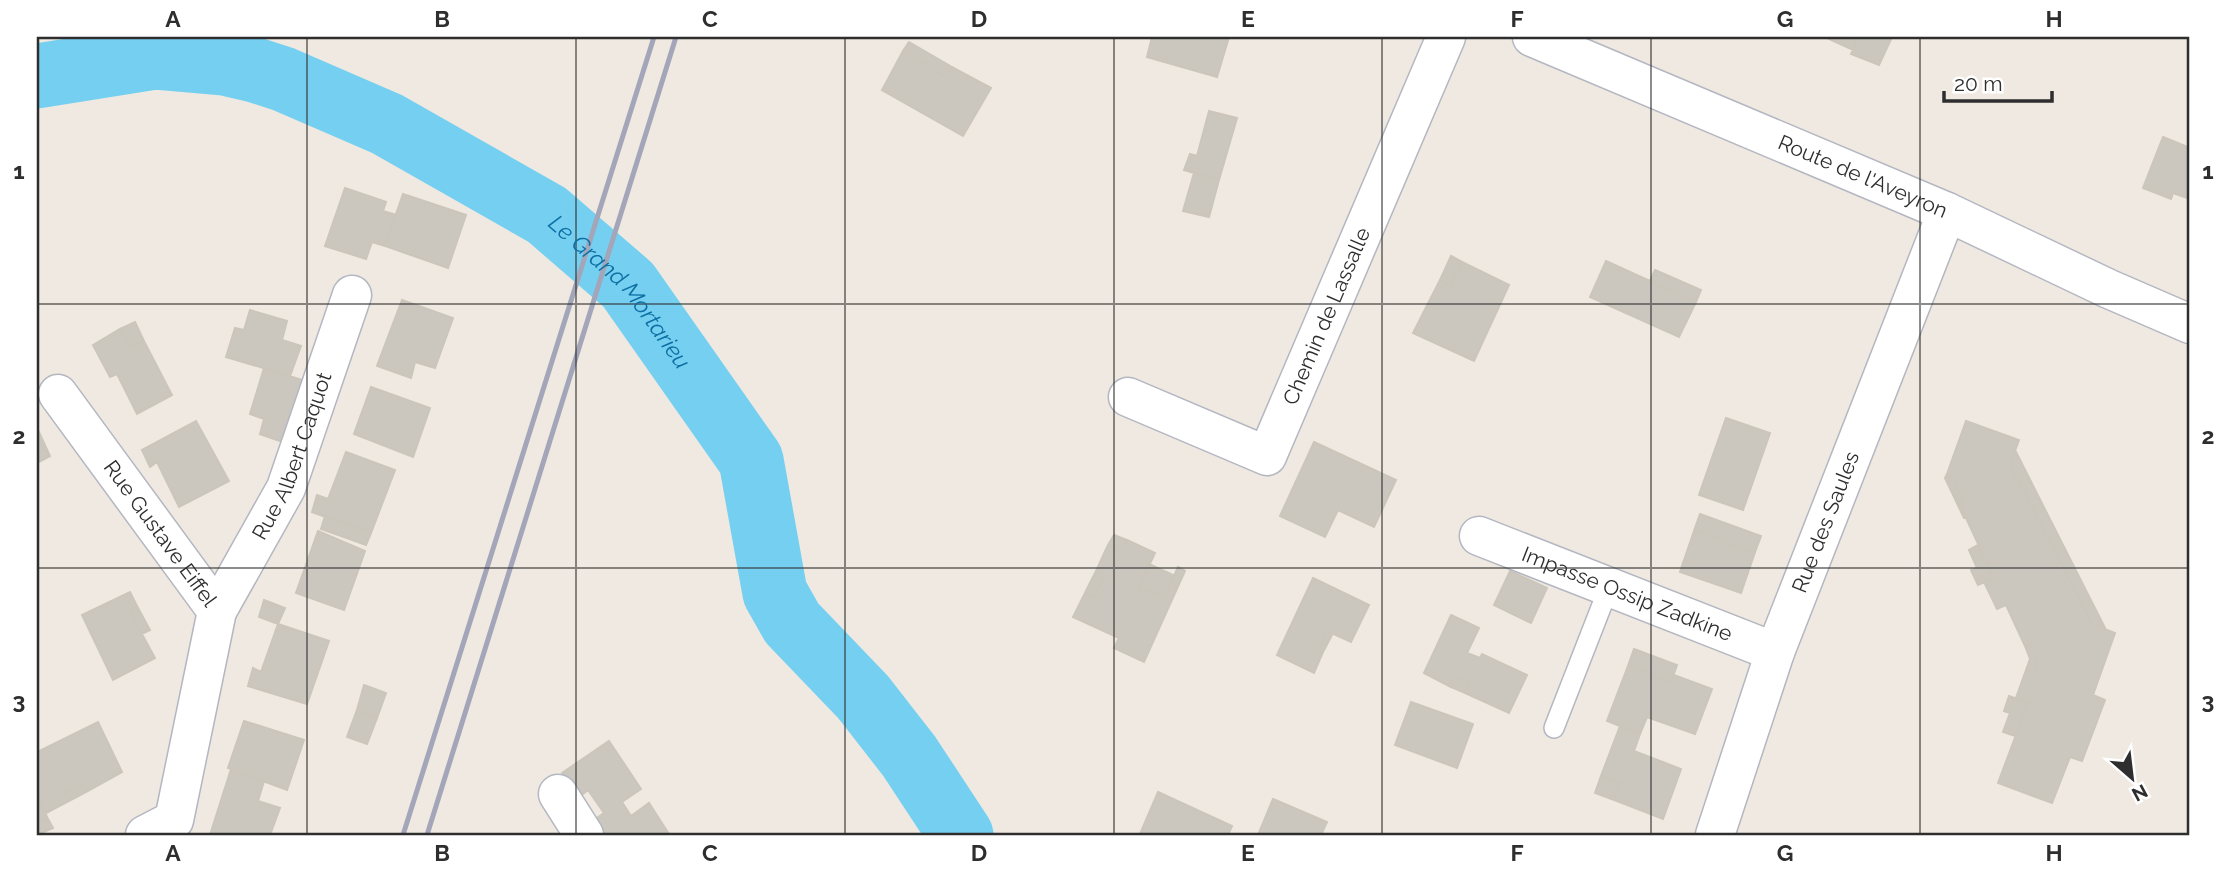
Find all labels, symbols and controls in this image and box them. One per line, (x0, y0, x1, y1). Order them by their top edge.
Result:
text: A (165, 5, 181, 32)
text: B (434, 5, 450, 32)
text: C (702, 5, 718, 32)
text: D (971, 5, 987, 32)
text: E (1241, 5, 1255, 32)
text: F (1510, 5, 1524, 32)
text: G (1777, 5, 1793, 32)
text: H (2045, 5, 2063, 32)
scale bar (1944, 60, 2052, 104)
text: 20 m (1954, 71, 2002, 96)
street label: Route de l'Aveyron (1775, 129, 1951, 223)
text: 1 (13, 157, 25, 184)
text: 1 (2202, 157, 2214, 184)
water label: Le Grand Mortarieu (544, 209, 697, 374)
street label: Chemin de Lassalle (1277, 224, 1375, 409)
street label: Rue Albert Caquot (247, 369, 337, 544)
text: 2 (13, 422, 25, 449)
text: 2 (2202, 422, 2214, 449)
street label: Rue des Saules (1786, 448, 1864, 596)
street label: Rue Gustave Eiffel (99, 455, 223, 612)
street label: Impasse Ossip Zadkine (1518, 541, 1736, 646)
text: 3 (13, 687, 25, 714)
text: 3 (2202, 687, 2214, 714)
north arrow (2098, 742, 2168, 812)
text: N (2128, 780, 2152, 806)
text: A (165, 839, 181, 866)
text: B (434, 839, 450, 866)
text: C (702, 839, 718, 866)
text: D (971, 839, 987, 866)
text: E (1241, 839, 1255, 866)
text: F (1510, 839, 1524, 866)
text: G (1777, 839, 1793, 866)
text: H (2045, 839, 2063, 866)

